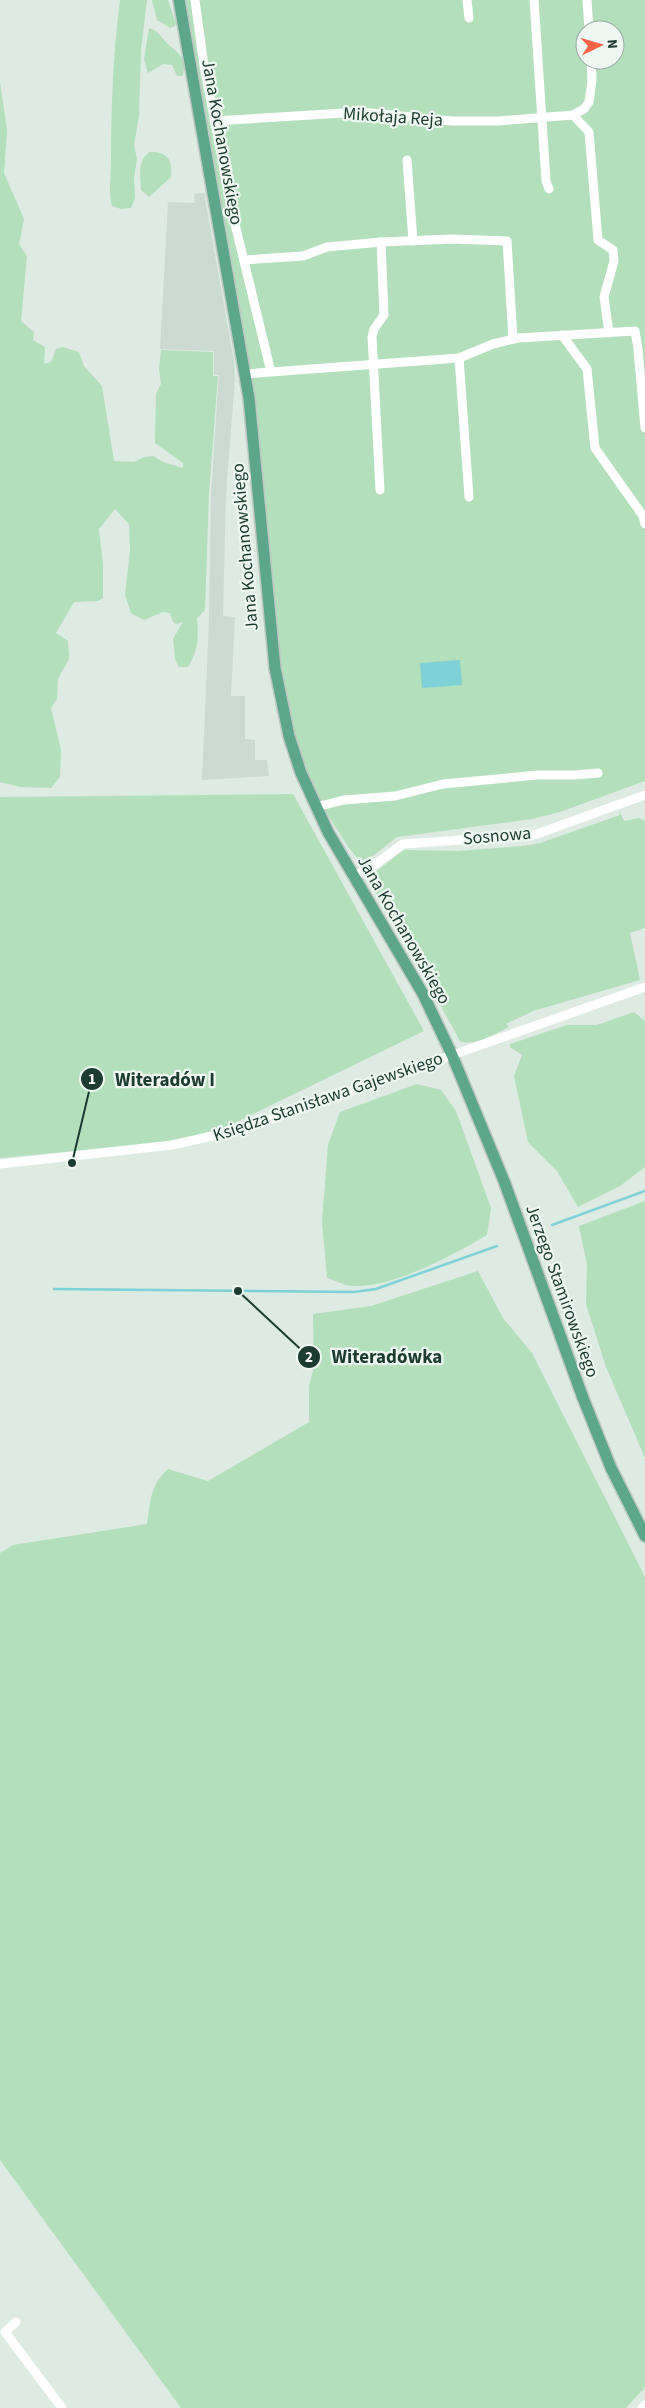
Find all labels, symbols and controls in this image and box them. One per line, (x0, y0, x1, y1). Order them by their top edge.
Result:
north arrow (575, 20, 625, 70)
text: N (602, 38, 622, 49)
street label: Jana Kochanowskiego (195, 57, 249, 227)
street label: Mikołaja Reja (342, 101, 444, 133)
street label: Jana Kochanowskiego (225, 462, 265, 632)
street label: Sosnowa (462, 821, 532, 851)
street label: Jana Kochanowskiego (351, 851, 457, 1009)
street label: Księdza Stanisława Gajewskiego (210, 1046, 446, 1148)
callout: Witeradów I (80, 1062, 225, 1096)
text: Witeradów I (115, 1067, 215, 1094)
text: 1 (88, 1069, 96, 1090)
street label: Jerzego Stamirowskiego (519, 1201, 605, 1381)
callout: Witeradówka (296, 1340, 452, 1374)
text: Witeradówka (332, 1344, 442, 1371)
text: 2 (305, 1347, 313, 1368)

